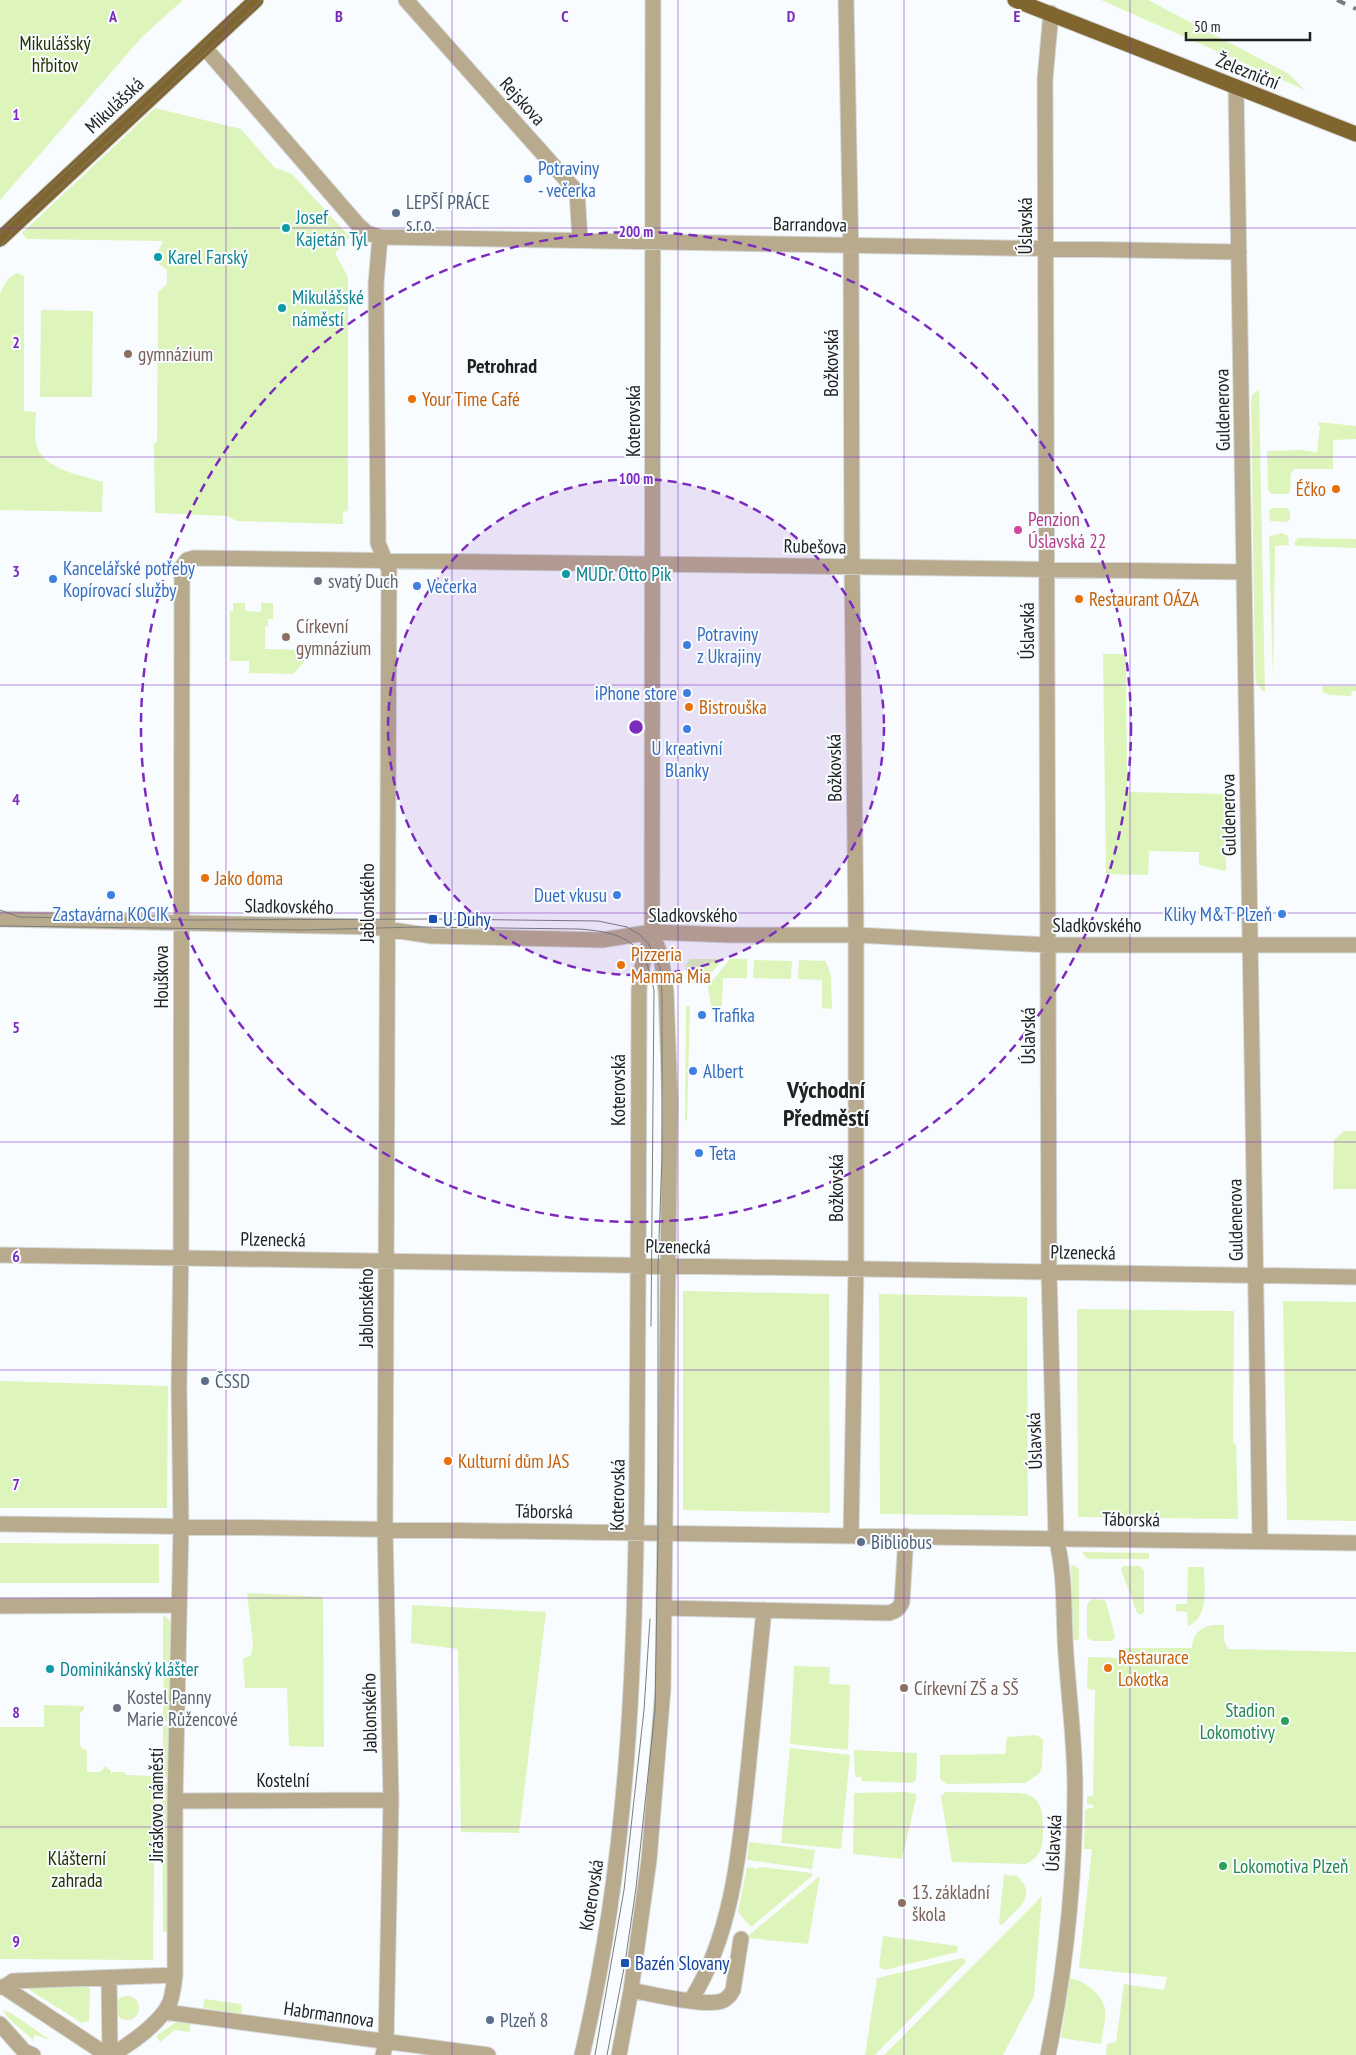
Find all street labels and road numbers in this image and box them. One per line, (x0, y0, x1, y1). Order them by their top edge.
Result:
street label: Železniční (1213, 47, 1283, 95)
street label: Mikulášská (80, 72, 148, 138)
street label: Rejskova (495, 72, 551, 130)
street label: Úslavská (1013, 197, 1037, 255)
street label: Barrandova (773, 211, 847, 237)
street label: Božkovská (819, 329, 843, 397)
street label: Guldenerova (1209, 369, 1235, 451)
street label: Koterovská (621, 385, 645, 457)
street label: Rubešova (783, 533, 847, 559)
street label: Úslavská (1015, 602, 1039, 660)
street label: Božkovská (821, 734, 847, 802)
street label: Guldenerova (1215, 774, 1241, 856)
street label: Jablonského (355, 863, 379, 944)
street label: Sladkovského (244, 893, 334, 919)
street label: Sladkovského (649, 903, 737, 927)
street label: Sladkovského (1053, 913, 1141, 937)
street label: Houškova (149, 945, 173, 1009)
street label: Úslavská (1016, 1007, 1040, 1065)
street label: Koterovská (606, 1054, 630, 1126)
street label: Božkovská (824, 1154, 848, 1222)
street label: Guldenerova (1222, 1179, 1248, 1261)
street label: Plzenecká (240, 1226, 306, 1252)
street label: Plzenecká (645, 1233, 711, 1259)
street label: Plzenecká (1050, 1239, 1116, 1265)
street label: Jablonského (354, 1268, 378, 1349)
street label: Úslavská (1021, 1412, 1047, 1470)
street label: Koterovská (604, 1459, 630, 1531)
street label: Táborská (515, 1498, 573, 1524)
street label: Táborská (1102, 1506, 1160, 1532)
street label: Jablonského (356, 1673, 382, 1754)
street label: Jiráskovo náměstí (144, 1748, 168, 1863)
street label: Kostelní (256, 1768, 310, 1792)
street label: Úslavská (1040, 1814, 1066, 1872)
street label: Koterovská (574, 1858, 608, 1932)
street label: Habrmannova (282, 1996, 376, 2032)

